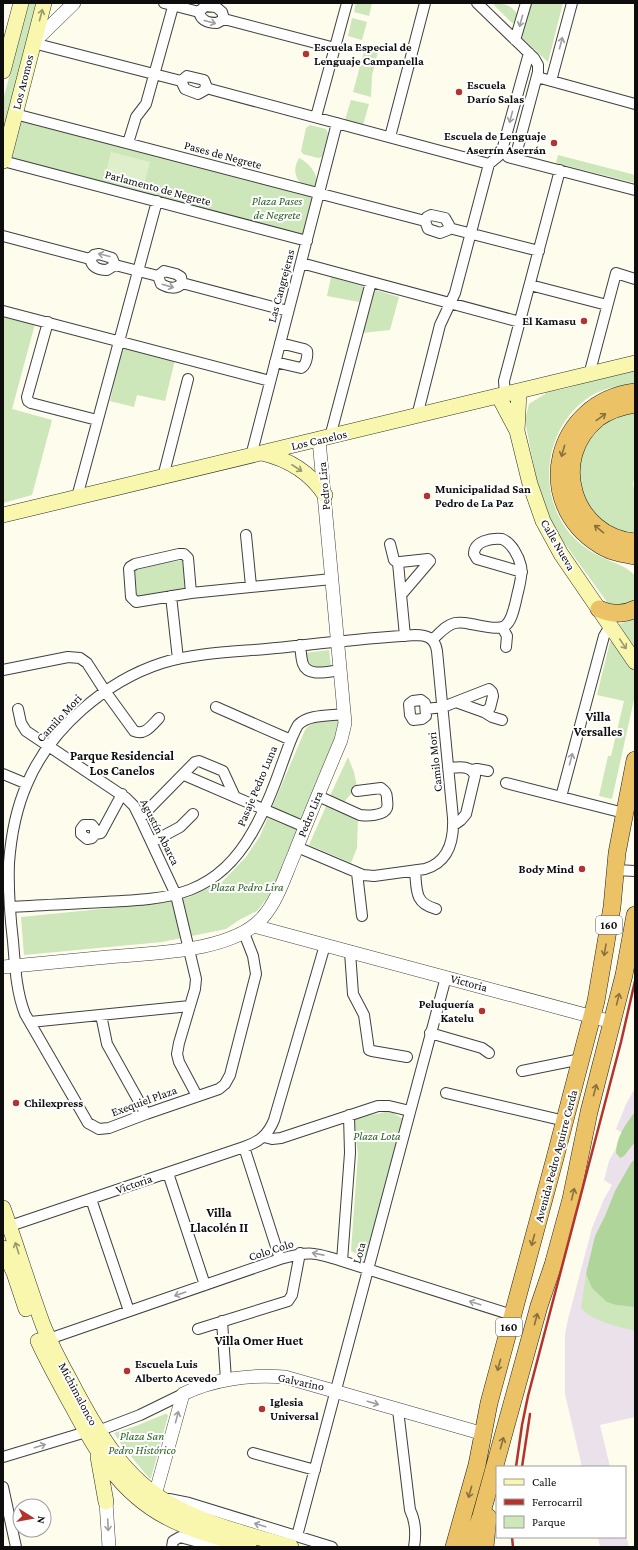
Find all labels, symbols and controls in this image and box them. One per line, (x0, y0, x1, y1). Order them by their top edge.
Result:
one-way arrow (37, 9, 45, 22)
one-way arrow (516, 15, 524, 28)
one-way arrow (203, 18, 216, 26)
one-way arrow (558, 37, 565, 50)
place label: Escuela Especial de Lenguaje Campanella (314, 40, 424, 68)
marker: Escuela Especial de Lenguaje Campanella (301, 49, 311, 59)
street label: Los Aromos (9, 53, 37, 111)
place label: Escuela Darío Salas (467, 78, 524, 106)
marker: Escuela Darío Salas (454, 87, 464, 97)
one-way arrow (507, 110, 514, 123)
place label: Escuela de Lenguaje Aserrín Aserrán (444, 129, 546, 157)
street label: Pases de Negrete (183, 138, 263, 172)
marker: Escuela de Lenguaje Aserrín Aserrán (549, 138, 559, 148)
street label: Parlamento de Negrete (104, 167, 212, 209)
park label: Plaza Pases de Negrete (252, 194, 303, 222)
street label: Las Cangrejeras (265, 248, 298, 324)
one-way arrow (98, 251, 111, 259)
one-way arrow (162, 283, 175, 290)
place label: El Kamasu (522, 314, 576, 328)
marker: El Kamasu (579, 316, 589, 326)
one-way arrow (595, 413, 606, 421)
street label: Los Canelos (290, 427, 349, 453)
one-way arrow (559, 444, 566, 457)
street label: Pedro Lira (315, 461, 333, 511)
one-way arrow (291, 464, 303, 472)
place label: Municipalidad San Pedro de La Paz (435, 482, 531, 510)
marker: Municipalidad San Pedro de La Paz (422, 491, 432, 501)
street label: Calle Nueva (538, 517, 579, 574)
one-way arrow (594, 524, 605, 533)
one-way arrow (619, 638, 627, 649)
street label: Camilo Mori (33, 691, 85, 745)
district label: Villa Versalles (573, 709, 622, 739)
street label: Camilo Mori (425, 731, 445, 793)
street label: Pasaje Pedro Luna (234, 743, 280, 828)
district label: Parque Residencial Los Canelos (70, 748, 174, 778)
one-way arrow (568, 753, 575, 766)
street label: Pedro Lira (294, 789, 326, 839)
street label: Agustín Abarca (137, 797, 183, 868)
place label: Body Mind (519, 862, 574, 876)
marker: Body Mind (577, 864, 587, 874)
park label: Plaza Pedro Lira (210, 880, 284, 894)
road number: 160 (596, 916, 622, 934)
one-way arrow (601, 944, 609, 957)
street label: Victoria (449, 971, 489, 995)
one-way arrow (615, 993, 623, 1006)
place label: Peluquería Katelu (419, 997, 474, 1025)
marker: Peluquería Katelu (477, 1006, 487, 1016)
street label: Exequiel Plaza (109, 1083, 179, 1119)
one-way arrow (592, 1083, 599, 1096)
street label: Avenida Pedro Aguirre Cerda (532, 1088, 581, 1224)
place label: Chilexpress (24, 1096, 83, 1110)
marker: Chilexpress (11, 1098, 21, 1108)
park label: Plaza Lota (353, 1129, 401, 1143)
street label: Victoria (114, 1171, 154, 1197)
one-way arrow (569, 1188, 577, 1201)
district label: Villa Llacolén II (190, 1205, 248, 1235)
one-way arrow (529, 1233, 536, 1246)
street label: Colo Colo (247, 1236, 295, 1264)
street label: Lota (349, 1240, 369, 1265)
one-way arrow (13, 1242, 21, 1254)
one-way arrow (311, 1250, 324, 1258)
one-way arrow (175, 1290, 187, 1298)
one-way arrow (469, 1299, 482, 1306)
one-way arrow (532, 1312, 540, 1325)
road number: 160 (496, 1318, 522, 1336)
district label: Villa Omer Huet (214, 1333, 304, 1348)
place label: Escuela Luis Alberto Acevedo (134, 1357, 217, 1385)
one-way arrow (495, 1358, 502, 1371)
street label: Michimalonco (56, 1360, 100, 1428)
marker: Escuela Luis Alberto Acevedo (122, 1366, 132, 1376)
street label: Galvarino (277, 1370, 326, 1394)
place label: Iglesia Universal (270, 1395, 319, 1423)
one-way arrow (367, 1400, 380, 1407)
marker: Iglesia Universal (257, 1404, 267, 1414)
one-way arrow (174, 1410, 181, 1423)
park label: Plaza San Pedro Histórico (108, 1429, 176, 1457)
one-way arrow (499, 1437, 506, 1450)
one-way arrow (34, 1442, 47, 1449)
legend (496, 1466, 626, 1538)
text: Calle (532, 1475, 556, 1489)
one-way arrow (466, 1485, 473, 1498)
text: Ferrocarril (532, 1495, 583, 1509)
north arrow (12, 1498, 52, 1538)
text: N (35, 1515, 48, 1525)
text: Parque (532, 1515, 565, 1529)
one-way arrow (104, 1518, 111, 1531)
one-way arrow (254, 1521, 267, 1528)

